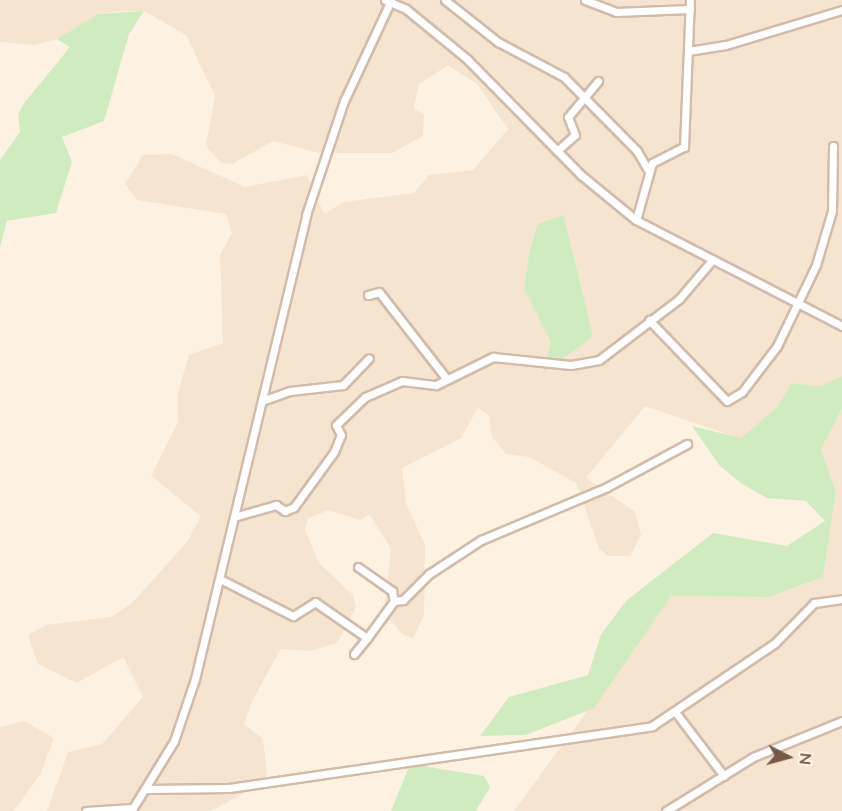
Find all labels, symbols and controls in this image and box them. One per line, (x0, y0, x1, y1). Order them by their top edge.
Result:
north arrow (758, 727, 818, 787)
text: N (795, 752, 816, 766)

